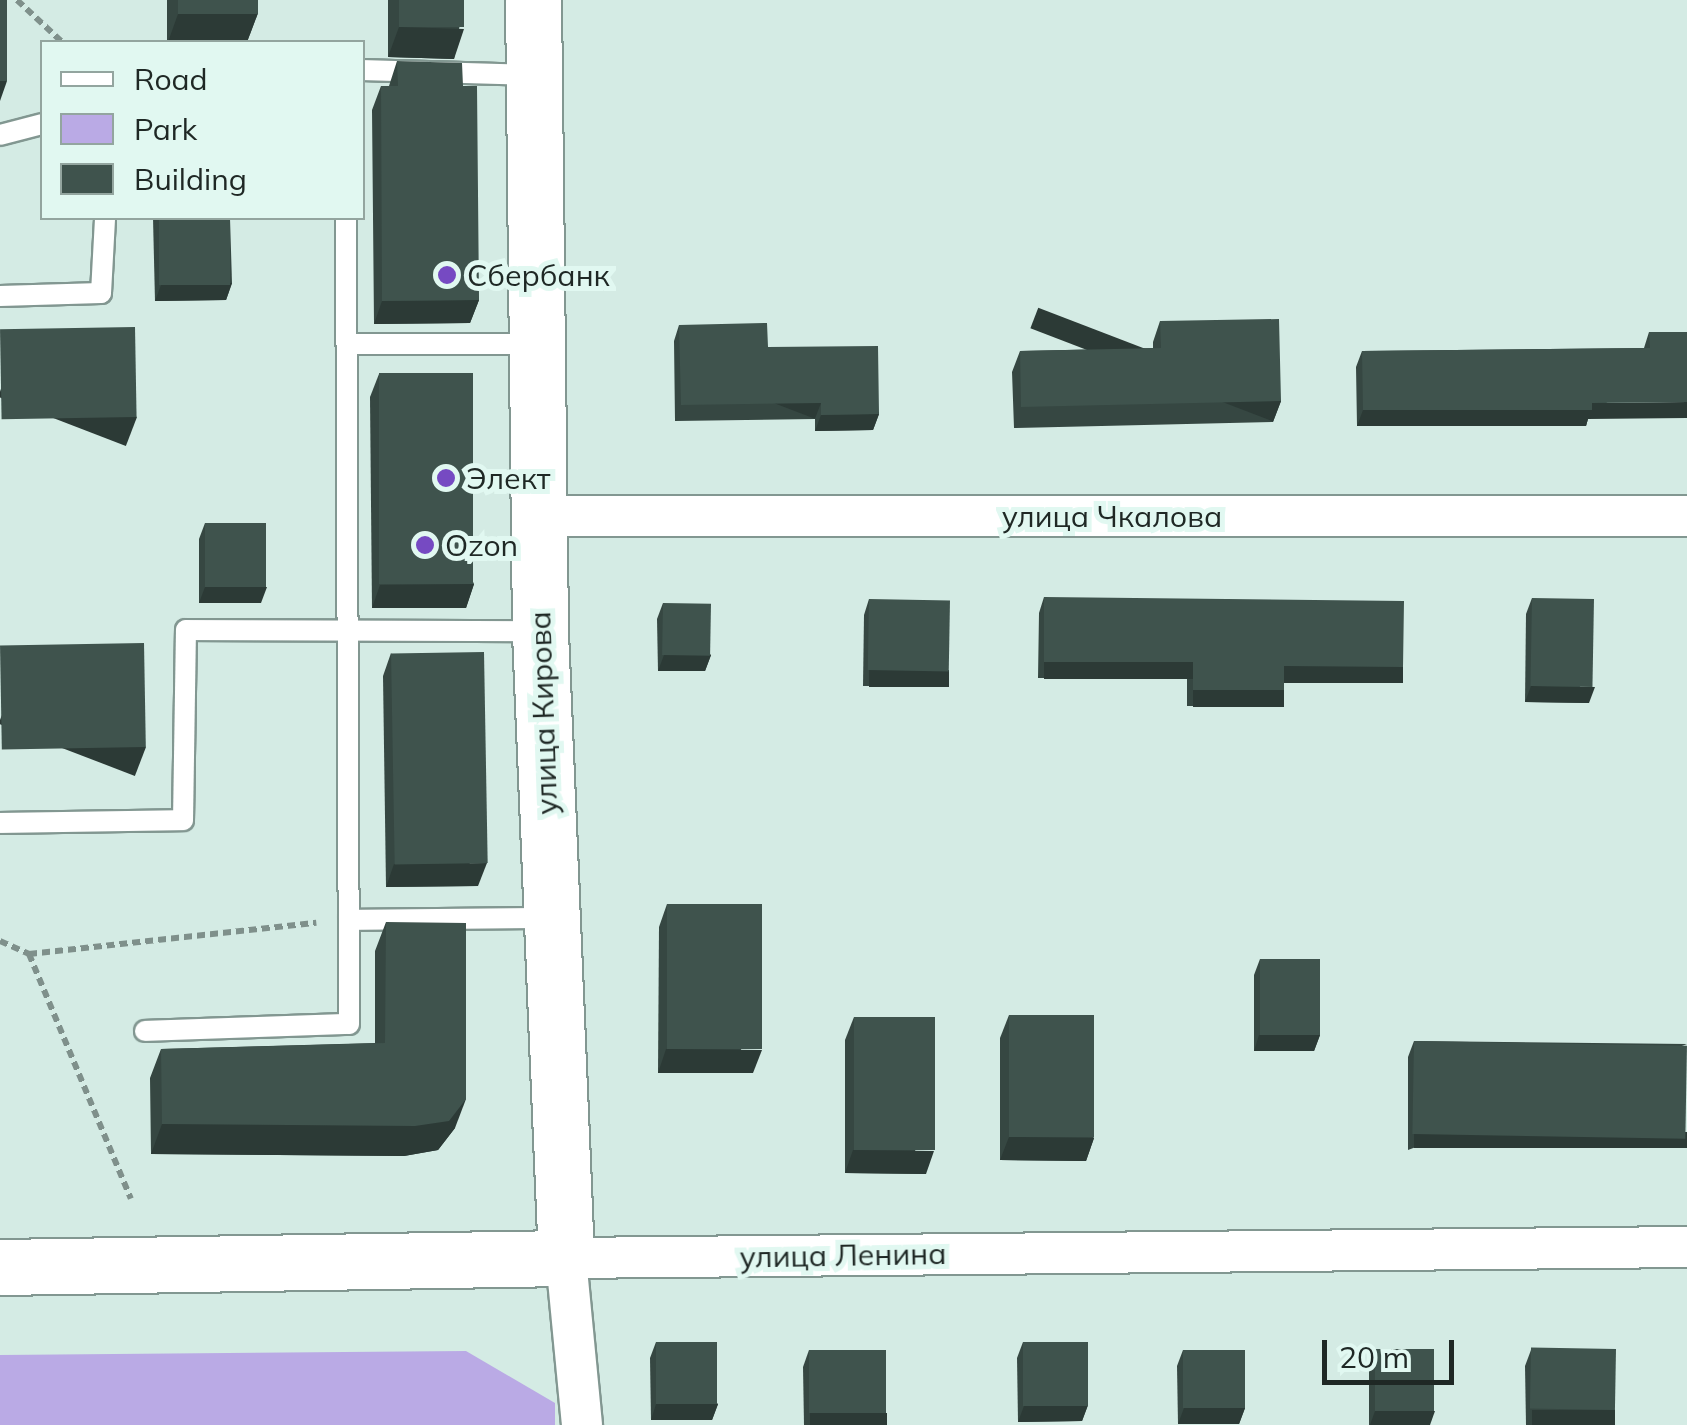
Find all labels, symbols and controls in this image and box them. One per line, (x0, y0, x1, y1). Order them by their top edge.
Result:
legend (40, 40, 365, 220)
text: Road (134, 60, 208, 98)
text: Park (134, 110, 197, 148)
text: Building (134, 160, 247, 198)
place label: Сбербанк (467, 257, 610, 293)
marker: Сбербанк (436, 264, 458, 286)
place label: Элект (466, 460, 550, 496)
marker: Элект (435, 467, 457, 489)
street label: улица Чкалова (1002, 498, 1222, 534)
place label: Ozon (445, 527, 518, 563)
marker: Ozon (414, 534, 436, 556)
street label: улица Кирова (521, 611, 565, 815)
street label: улица Ленина (739, 1235, 947, 1275)
scale bar (1327, 1320, 1460, 1382)
text: 20 m (1339, 1338, 1409, 1376)

